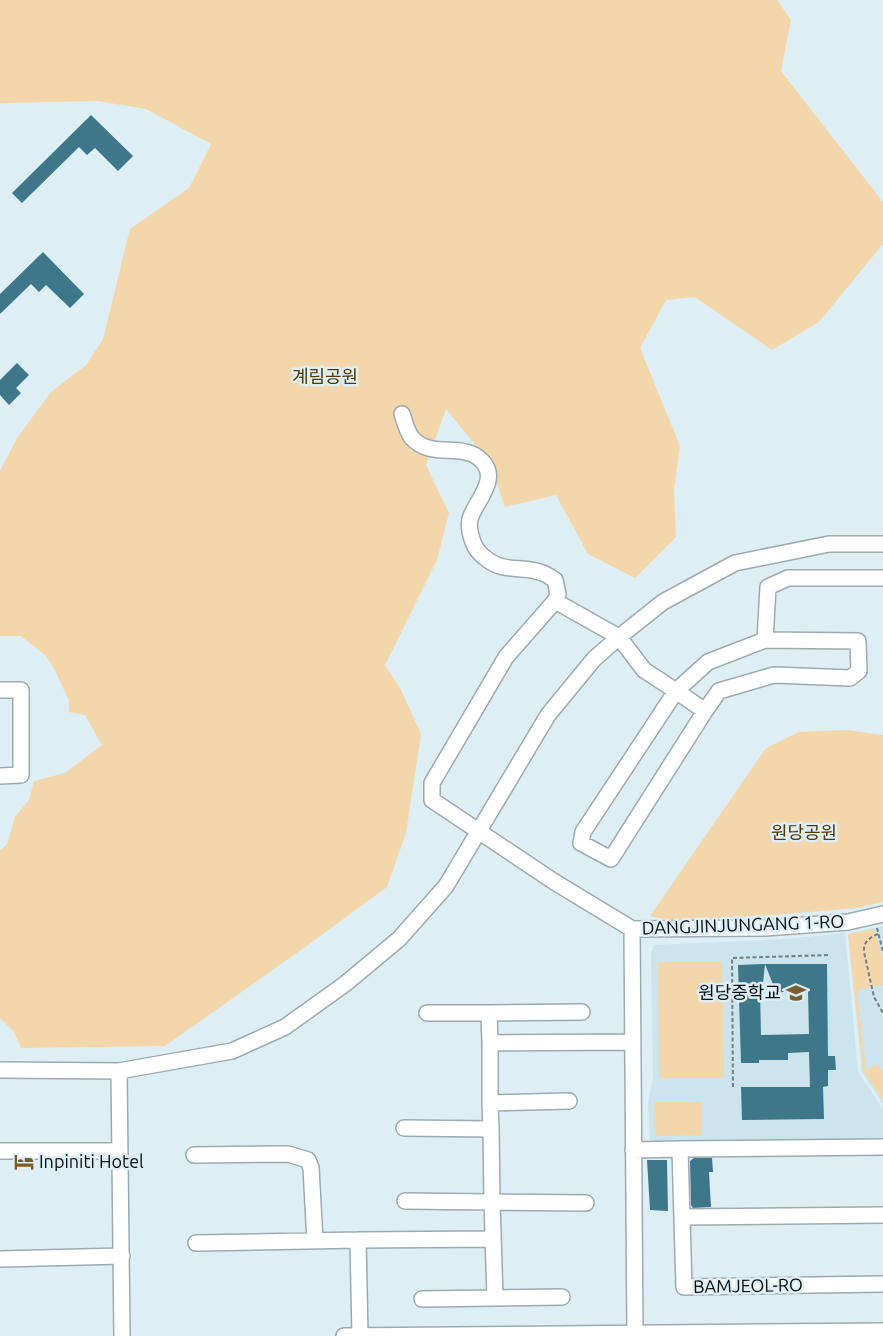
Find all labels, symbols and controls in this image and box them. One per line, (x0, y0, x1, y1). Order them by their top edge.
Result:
park label: 계림공원 (292, 366, 358, 386)
park label: 원당공원 (771, 822, 837, 842)
street label: DANGJINJUNGANG 1-RO (641, 910, 844, 938)
place label: 원당중학교 (698, 982, 781, 1002)
school or university icon: 원당중학교 (785, 982, 807, 1004)
hotel icon: Inpiniti Hotel (13, 1151, 35, 1173)
place label: Inpiniti Hotel (39, 1151, 144, 1171)
street label: BAMJEOL-RO (693, 1274, 803, 1296)

